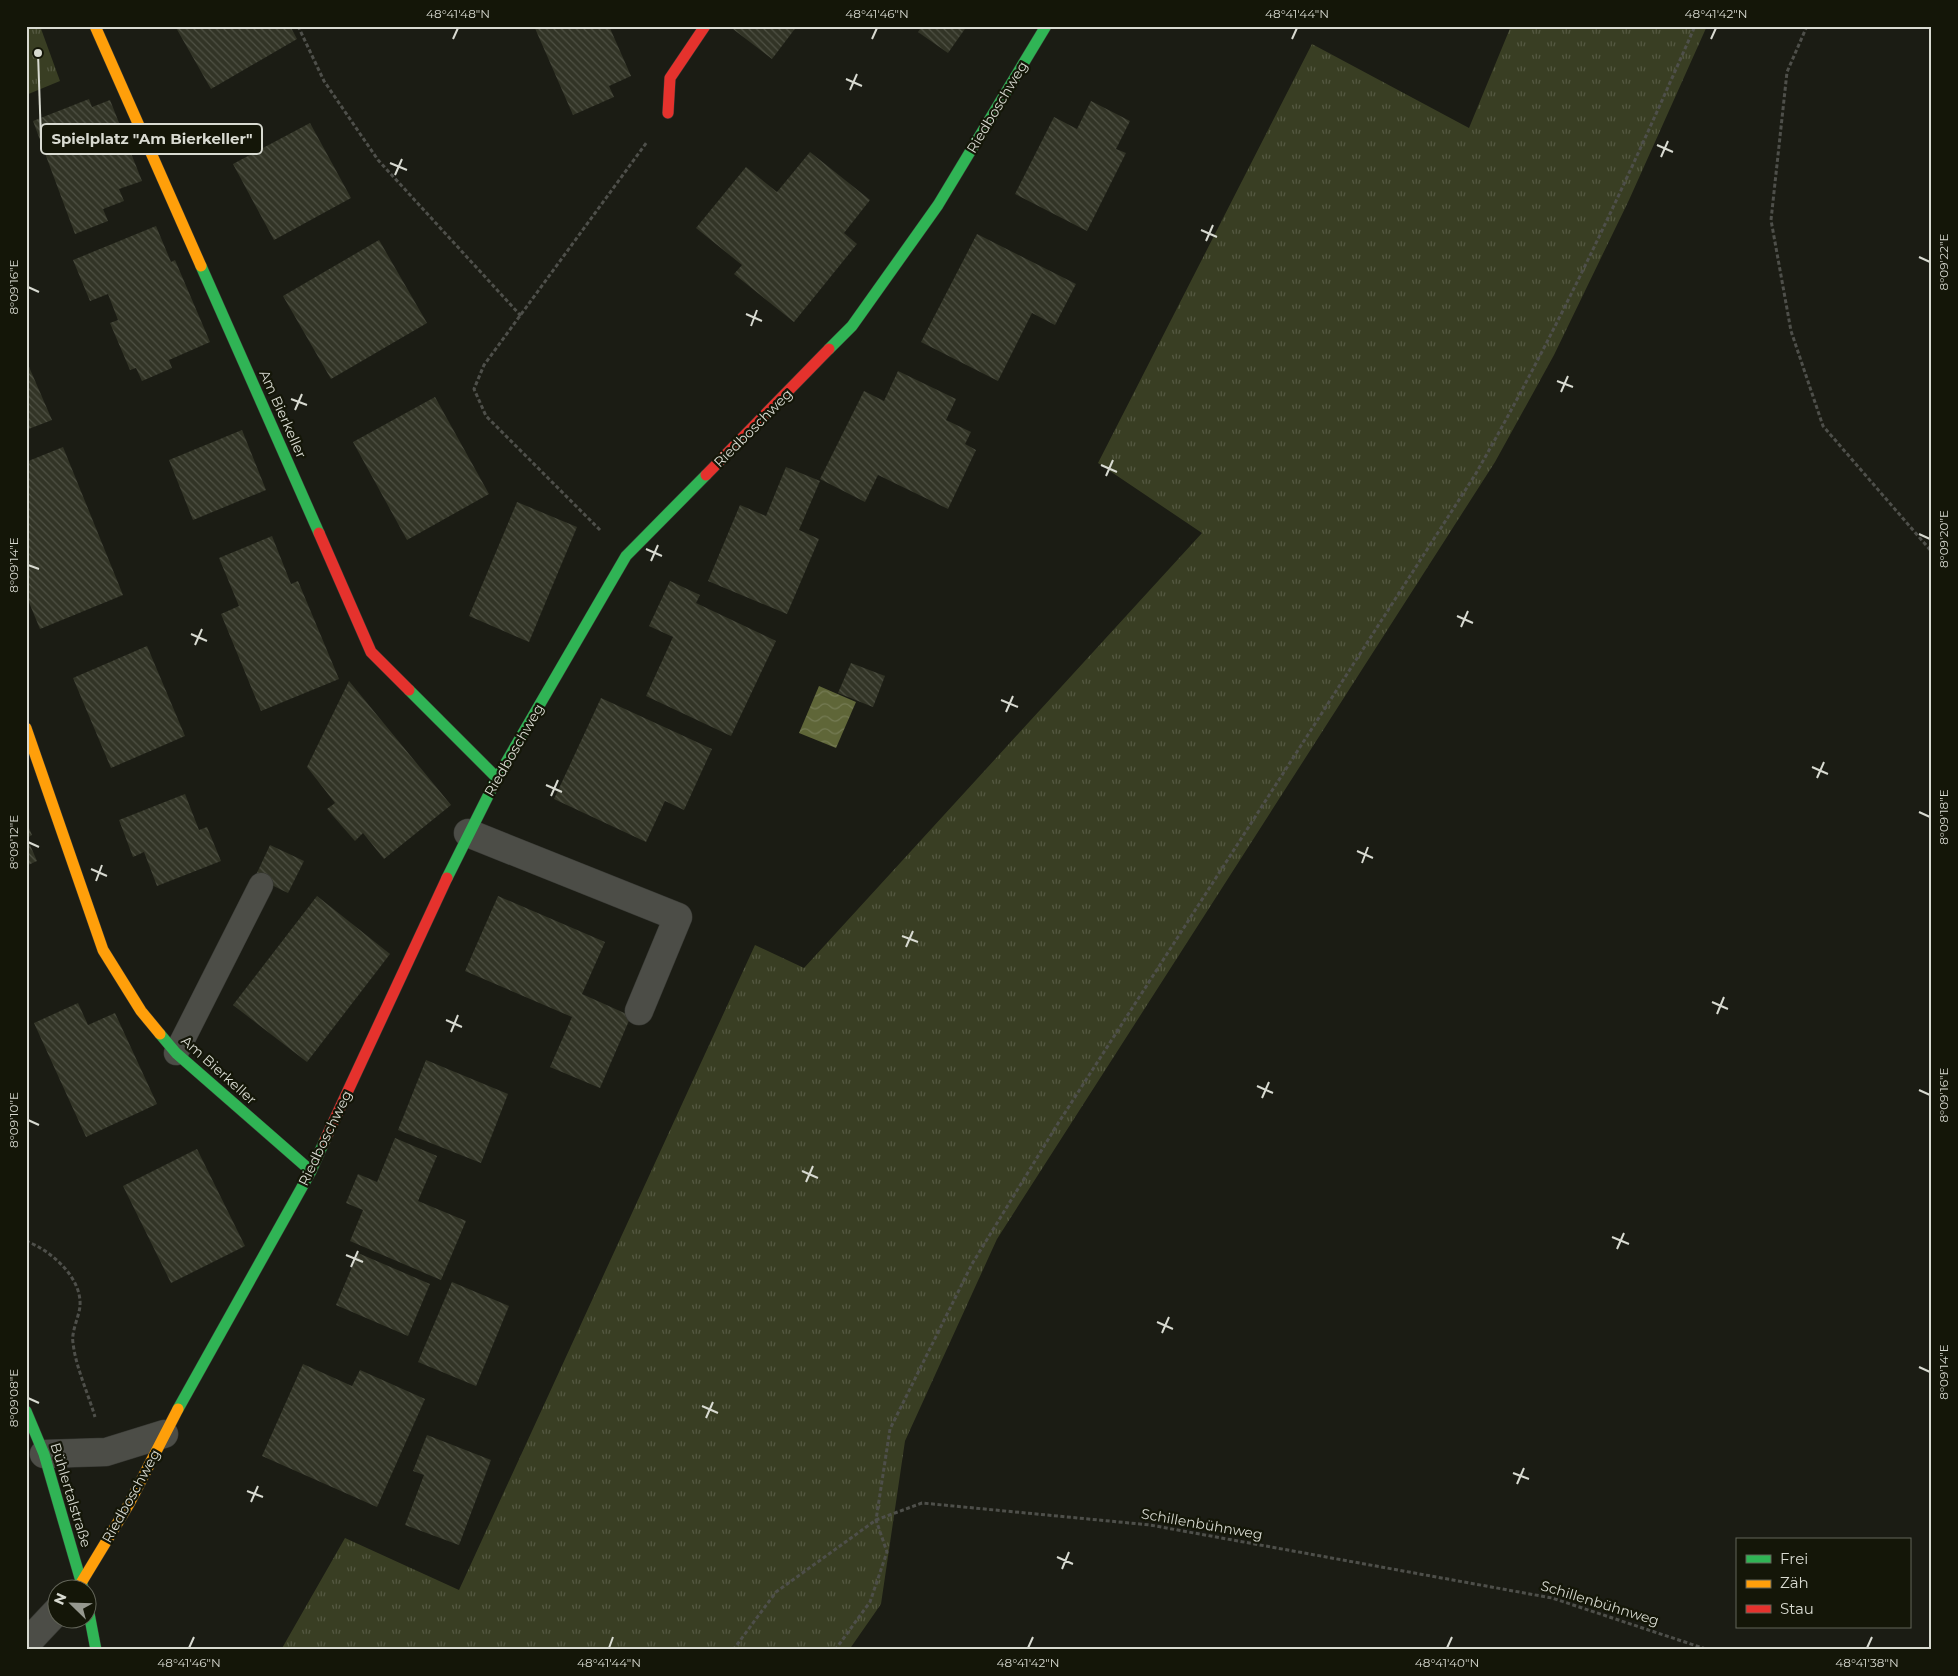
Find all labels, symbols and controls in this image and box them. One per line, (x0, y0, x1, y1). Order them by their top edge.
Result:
text: 48°41'48"N (426, 6, 490, 21)
text: 48°41'46"N (845, 6, 909, 21)
text: 48°41'44"N (1265, 6, 1329, 21)
text: 48°41'42"N (1684, 6, 1748, 21)
street label: Riedboschweg (962, 58, 1032, 156)
callout: Spielplatz "Am Bierkeller" (41, 124, 262, 154)
text: Spielplatz "Am Bierkeller" (51, 129, 253, 148)
text: 8°09'22"E (1936, 234, 1951, 290)
text: 8°09'16"E (6, 259, 21, 315)
street label: Am Bierkeller (255, 367, 311, 461)
street label: Riedboschweg (710, 385, 796, 471)
text: 8°09'20"E (1936, 510, 1951, 568)
text: 8°09'14"E (6, 537, 21, 593)
street label: Riedboschweg (480, 700, 548, 800)
text: 8°09'18"E (1936, 789, 1951, 845)
text: 8°09'12"E (6, 815, 21, 869)
street label: Am Bierkeller (178, 1032, 261, 1109)
text: 8°09'16"E (1936, 1067, 1951, 1123)
street label: Riedboschweg (294, 1087, 356, 1189)
text: 8°09'10"E (6, 1092, 21, 1148)
text: 8°09'14"E (1936, 1344, 1951, 1400)
text: 8°09'08"E (6, 1369, 21, 1427)
street label: Bühlertalstraße (47, 1440, 95, 1550)
street label: Riedboschweg (98, 1446, 164, 1546)
street label: Schillenbühnweg (1140, 1504, 1264, 1544)
legend (1736, 1538, 1910, 1628)
text: Frei (1780, 1549, 1808, 1568)
text: Zäh (1780, 1573, 1809, 1592)
street label: Schillenbühnweg (1539, 1576, 1661, 1630)
north arrow (48, 1578, 98, 1628)
text: N (50, 1590, 71, 1608)
text: Stau (1780, 1599, 1814, 1618)
text: 48°41'46"N (157, 1655, 221, 1670)
text: 48°41'44"N (577, 1655, 641, 1670)
text: 48°41'42"N (996, 1655, 1060, 1670)
text: 48°41'40"N (1415, 1655, 1479, 1670)
text: 48°41'38"N (1835, 1655, 1899, 1670)

